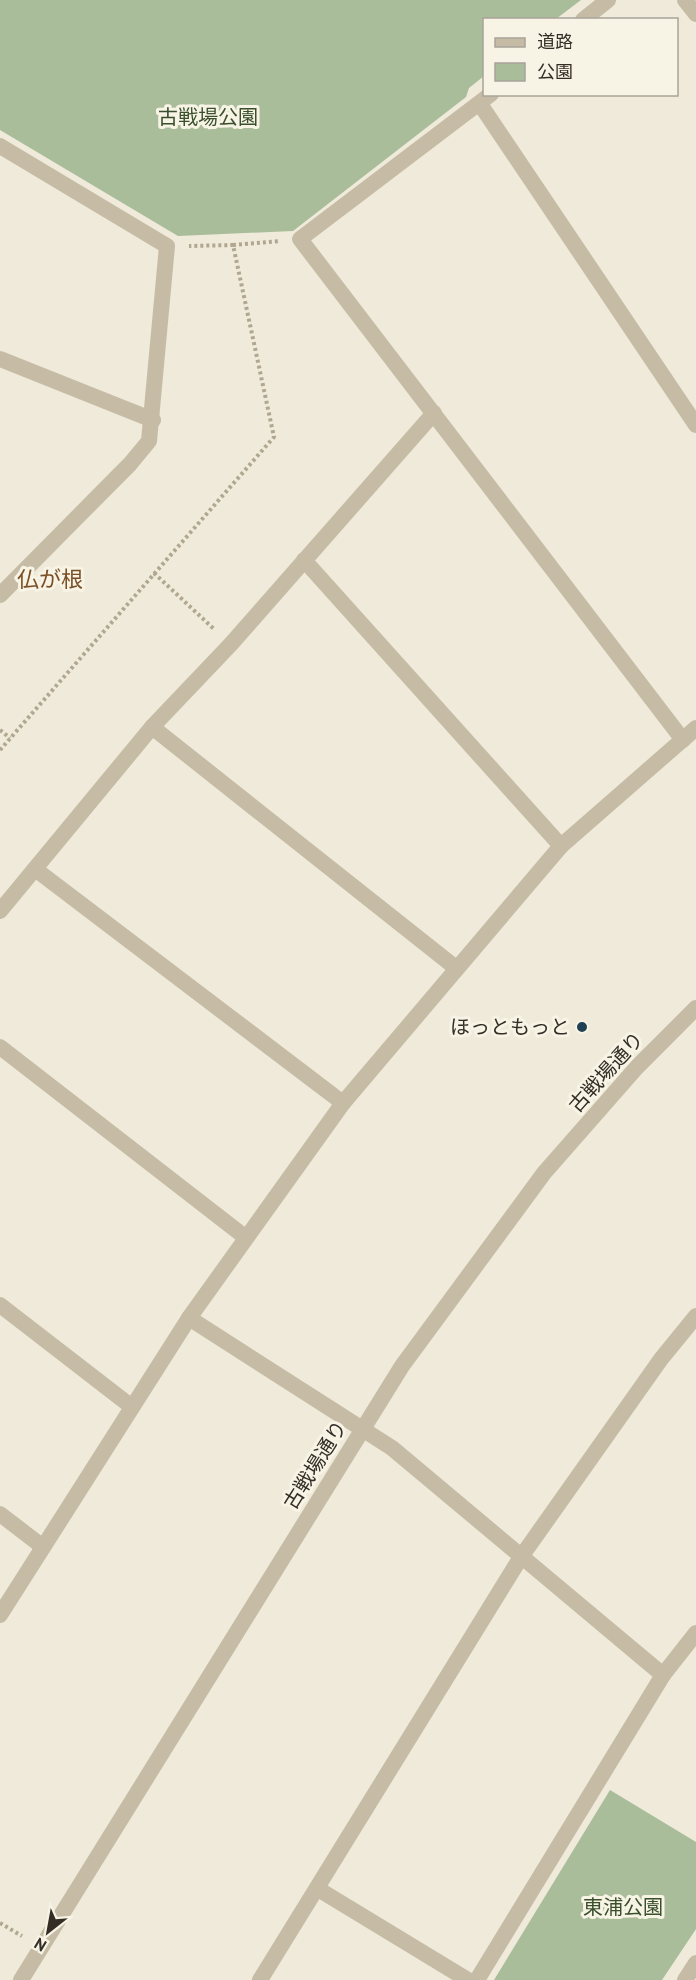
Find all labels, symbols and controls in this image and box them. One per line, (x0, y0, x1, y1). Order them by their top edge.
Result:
legend (483, 18, 678, 96)
text: 道路 (537, 30, 573, 53)
text: 公園 (537, 60, 573, 83)
park label: 古戦場公園 (158, 104, 258, 130)
district label: 仏が根 (17, 565, 83, 593)
place label: ほっともっと (450, 1014, 570, 1040)
marker: ほっともっと (575, 1020, 589, 1034)
street label: 古戦場通り (563, 1026, 649, 1118)
street label: 古戦場通り (277, 1416, 353, 1514)
park label: 東浦公園 (583, 1894, 663, 1920)
north arrow (18, 1902, 78, 1962)
text: N (31, 1934, 50, 1956)

